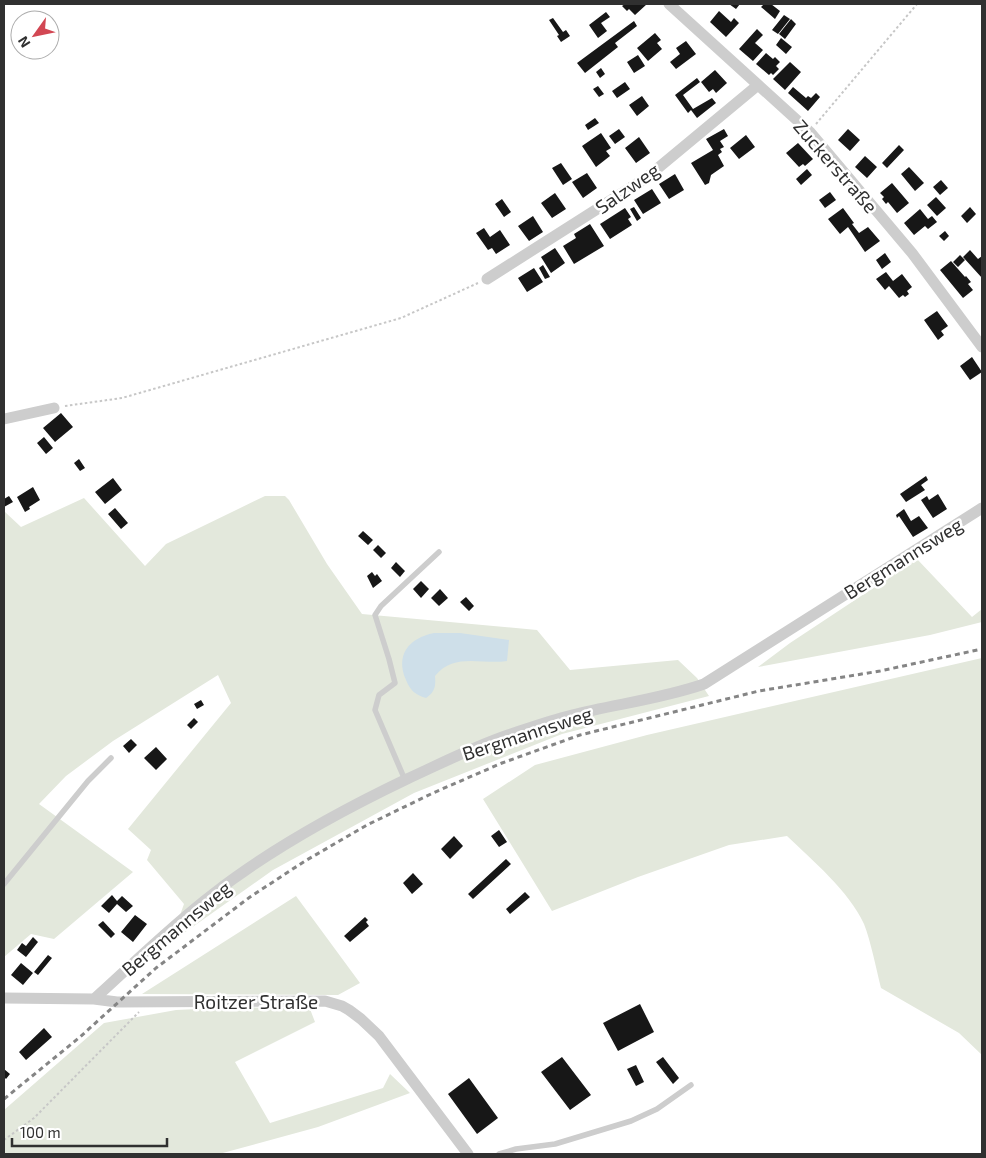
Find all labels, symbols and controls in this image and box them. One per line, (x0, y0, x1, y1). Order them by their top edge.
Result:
north arrow (10, 10, 60, 60)
text: N (14, 33, 34, 51)
street label: Zuckerstraße (789, 115, 883, 217)
street label: Salzweg (591, 157, 664, 218)
street label: Bergmannsweg (840, 512, 967, 604)
street label: Bergmannsweg (459, 701, 595, 765)
street label: Bergmannsweg (117, 875, 236, 980)
street label: Roitzer Straße (194, 990, 318, 1013)
scale bar (12, 1116, 168, 1148)
text: 100 m (20, 1123, 61, 1141)

